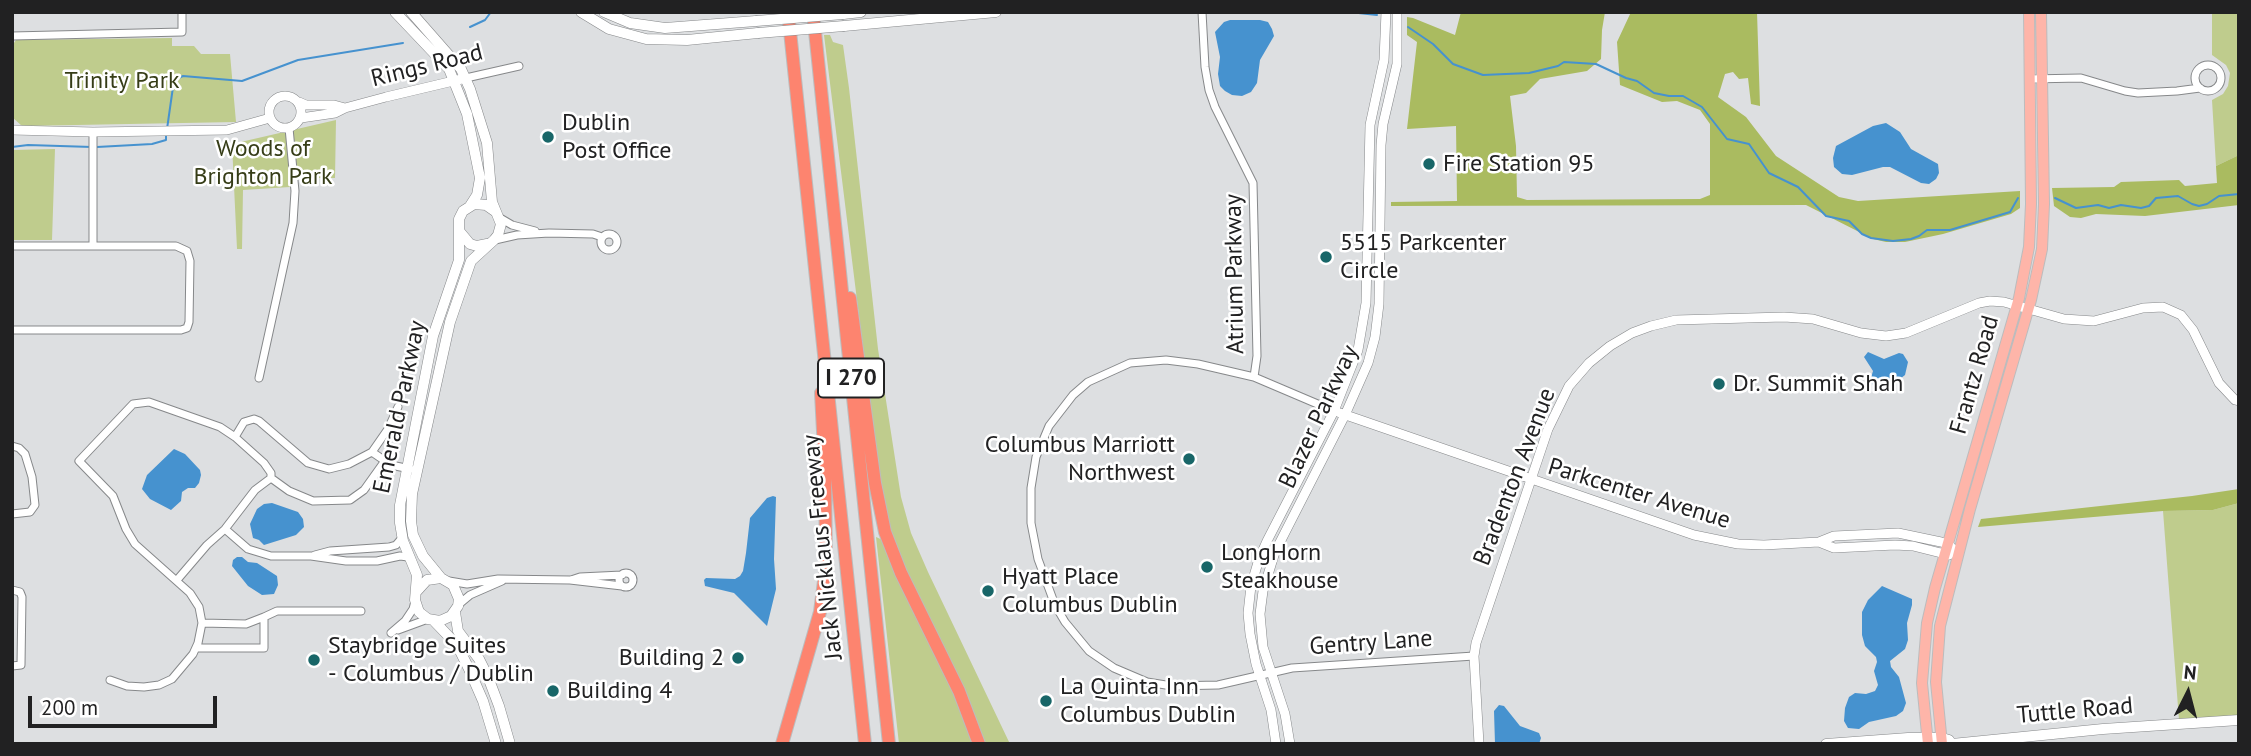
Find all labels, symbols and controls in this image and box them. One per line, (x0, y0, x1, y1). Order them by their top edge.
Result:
street label: Rings Road (368, 38, 486, 94)
park label: Trinity Park (65, 67, 179, 95)
place label: Dublin Post Office (562, 109, 672, 165)
marker: Dublin Post Office (540, 129, 556, 145)
park label: Woods of Brighton Park (193, 135, 333, 191)
place label: Fire Station 95 (1443, 150, 1595, 178)
marker: Fire Station 95 (1421, 156, 1437, 172)
street label: Atrium Parkway (1219, 194, 1251, 354)
place label: 5515 Parkcenter Circle (1340, 229, 1506, 285)
marker: 5515 Parkcenter Circle (1318, 249, 1334, 265)
street label: Frantz Road (1944, 313, 2006, 437)
street label: Emerald Parkway (368, 318, 432, 496)
street label: Blazer Parkway (1273, 341, 1365, 493)
road number: I 270 (818, 358, 884, 398)
place label: Dr. Summit Shah (1733, 370, 1903, 398)
marker: Dr. Summit Shah (1711, 376, 1727, 392)
street label: Bradenton Avenue (1468, 384, 1562, 570)
place label: Columbus Marriott Northwest (985, 431, 1175, 487)
street label: Jack Nicklaus Freeway (797, 433, 849, 661)
marker: Columbus Marriott Northwest (1181, 451, 1197, 467)
street label: Parkcenter Avenue (1544, 453, 1734, 535)
place label: LongHorn Steakhouse (1221, 539, 1338, 595)
marker: LongHorn Steakhouse (1199, 559, 1215, 575)
place label: Hyatt Place Columbus Dublin (1002, 563, 1178, 619)
marker: Hyatt Place Columbus Dublin (980, 583, 996, 599)
street label: Gentry Lane (1309, 624, 1433, 662)
place label: Staybridge Suites - Columbus / Dublin (328, 632, 534, 688)
place label: Building 2 (619, 644, 724, 672)
marker: Building 2 (730, 650, 746, 666)
marker: Staybridge Suites - Columbus / Dublin (306, 652, 322, 668)
north arrow (2153, 658, 2223, 728)
text: N (2183, 660, 2198, 685)
place label: La Quinta Inn Columbus Dublin (1060, 673, 1236, 729)
place label: Building 4 (567, 677, 672, 705)
scale bar (32, 682, 220, 726)
marker: Building 4 (545, 683, 561, 699)
street label: Tuttle Road (2016, 692, 2134, 730)
marker: La Quinta Inn Columbus Dublin (1038, 693, 1054, 709)
text: 200 m (41, 694, 98, 721)

